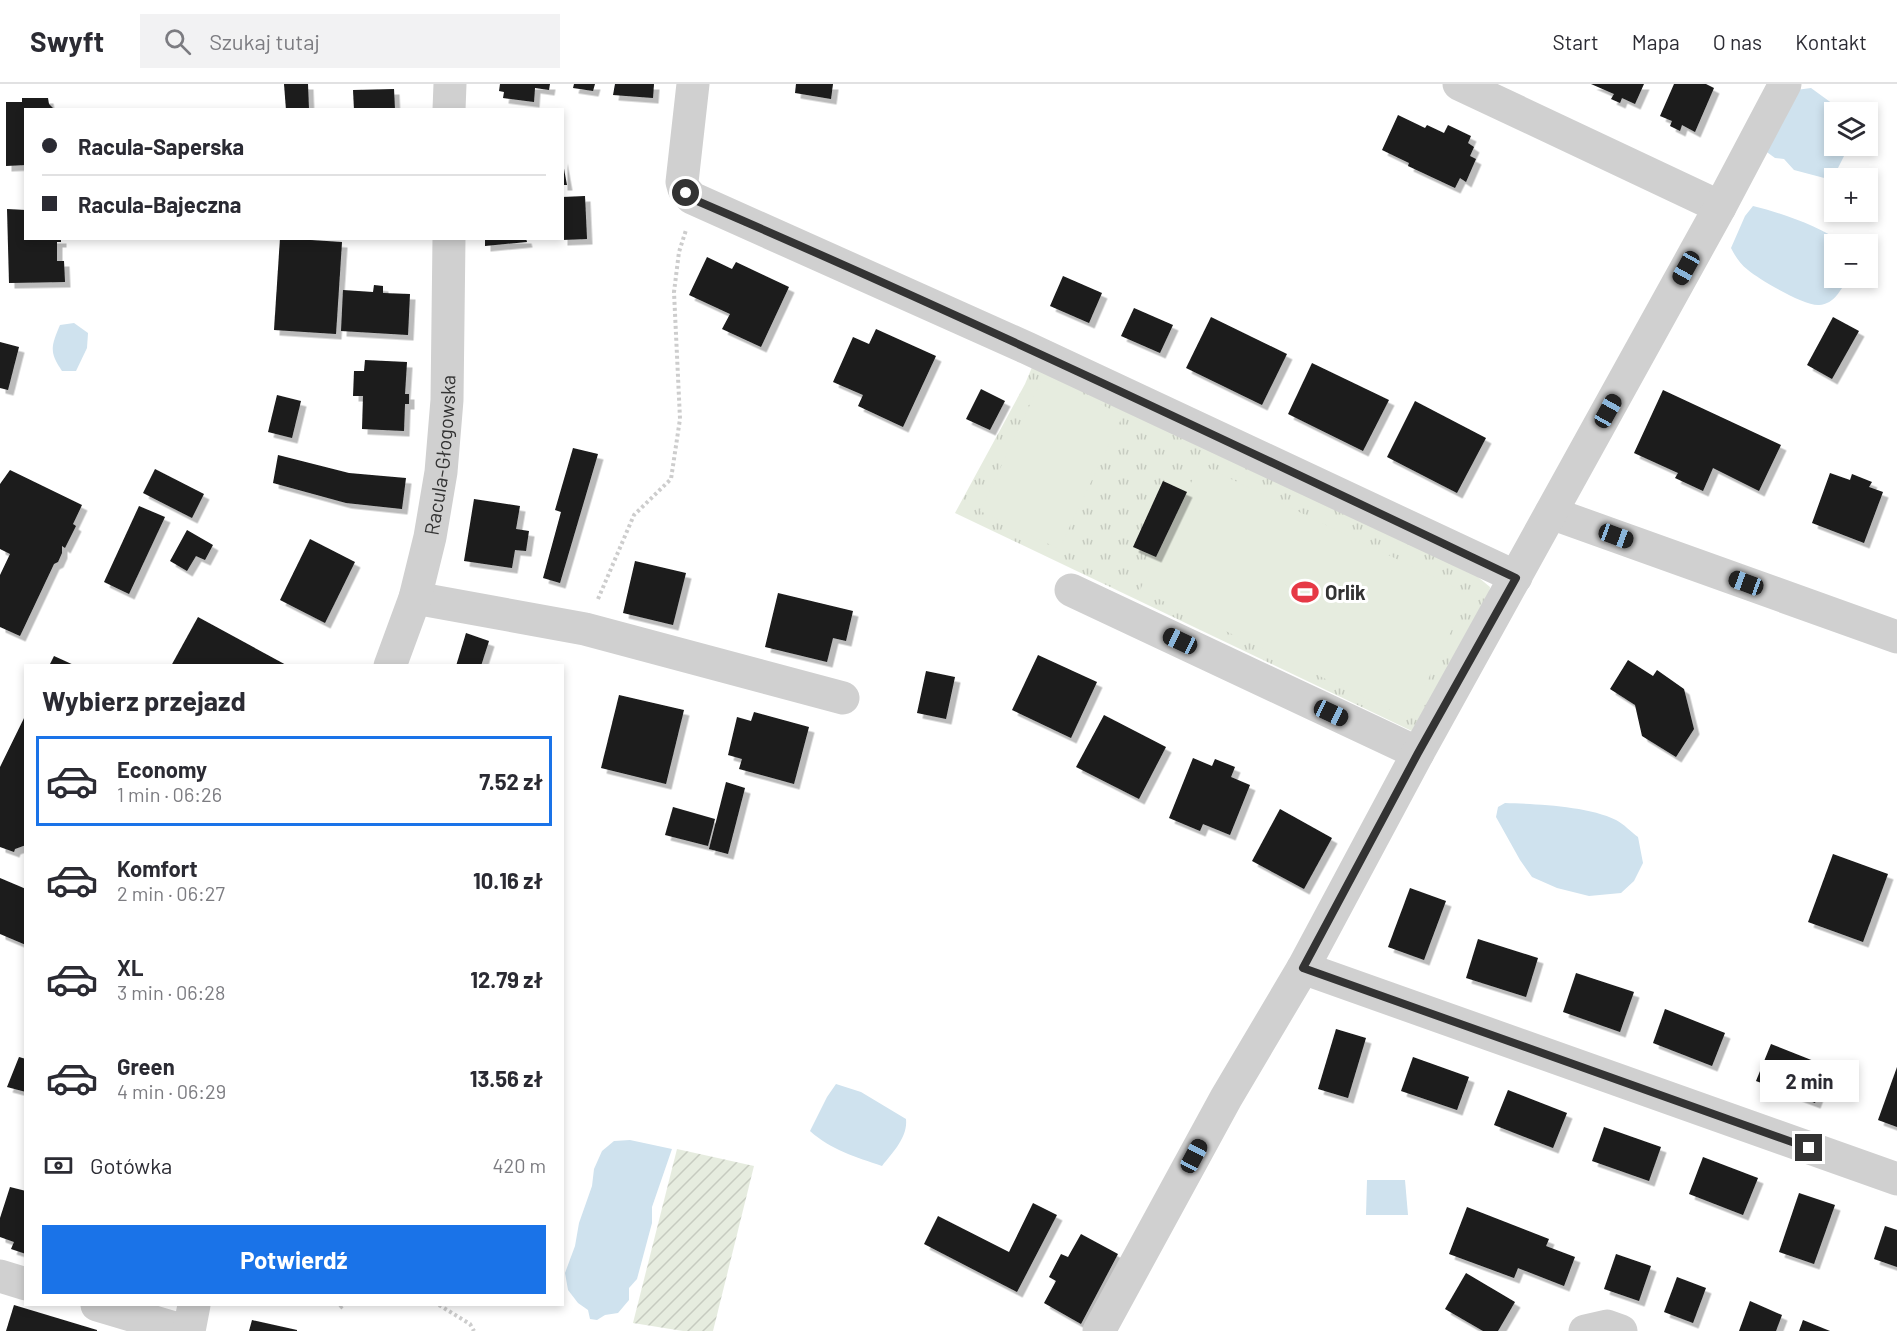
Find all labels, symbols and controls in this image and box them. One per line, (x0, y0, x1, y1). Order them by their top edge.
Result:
search box (140, 14, 560, 68)
text: Swyft (30, 24, 104, 58)
icon: search (161, 25, 194, 58)
text: Szukaj tutaj (209, 28, 320, 54)
text: Start (1552, 29, 1599, 54)
text: Mapa (1632, 29, 1680, 54)
text: O nas (1713, 29, 1762, 54)
text: Kontakt (1795, 29, 1867, 54)
map controls (1824, 102, 1878, 288)
button: layers (1824, 102, 1878, 156)
text: Racula-Saperska (78, 133, 244, 159)
button: + (1824, 168, 1878, 222)
route start (672, 179, 699, 206)
text: Racula-Bajeczna (78, 191, 241, 217)
button: − (1824, 234, 1878, 288)
car (1669, 248, 1703, 288)
street label: Racula-Głogowska (419, 375, 459, 537)
car (1591, 391, 1625, 431)
car (1596, 521, 1636, 551)
car (1726, 568, 1766, 598)
sports icon: Orlik (1290, 577, 1320, 607)
place label: Orlik (1325, 580, 1366, 604)
car (1160, 625, 1200, 657)
text: Wybierz przejazd (42, 684, 246, 716)
car (1311, 697, 1351, 729)
icon: car (45, 754, 99, 808)
text: Economy (117, 756, 207, 782)
text: 7.52 zł (479, 768, 543, 794)
text: 1 min · 06:26 (117, 782, 222, 806)
icon: car (45, 853, 99, 907)
text: Komfort (117, 855, 198, 881)
text: 10.16 zł (473, 867, 543, 893)
text: 2 min · 06:27 (117, 881, 225, 905)
icon: car (45, 952, 99, 1006)
text: XL (117, 954, 143, 980)
text: 12.79 zł (470, 966, 543, 992)
text: 3 min · 06:28 (117, 980, 225, 1004)
icon: car (45, 1051, 99, 1105)
text: Green (117, 1053, 175, 1079)
callout: 2 min (1760, 1061, 1858, 1103)
text: 13.56 zł (470, 1065, 543, 1091)
text: 2 min (1786, 1069, 1833, 1093)
text: 4 min · 06:29 (117, 1079, 226, 1103)
route end (1795, 1134, 1822, 1161)
car (1178, 1136, 1210, 1176)
icon: cash (42, 1149, 75, 1182)
text: Gotówka (90, 1152, 172, 1178)
text: 420 m (492, 1153, 546, 1177)
button: Potwierdź (42, 1225, 546, 1294)

